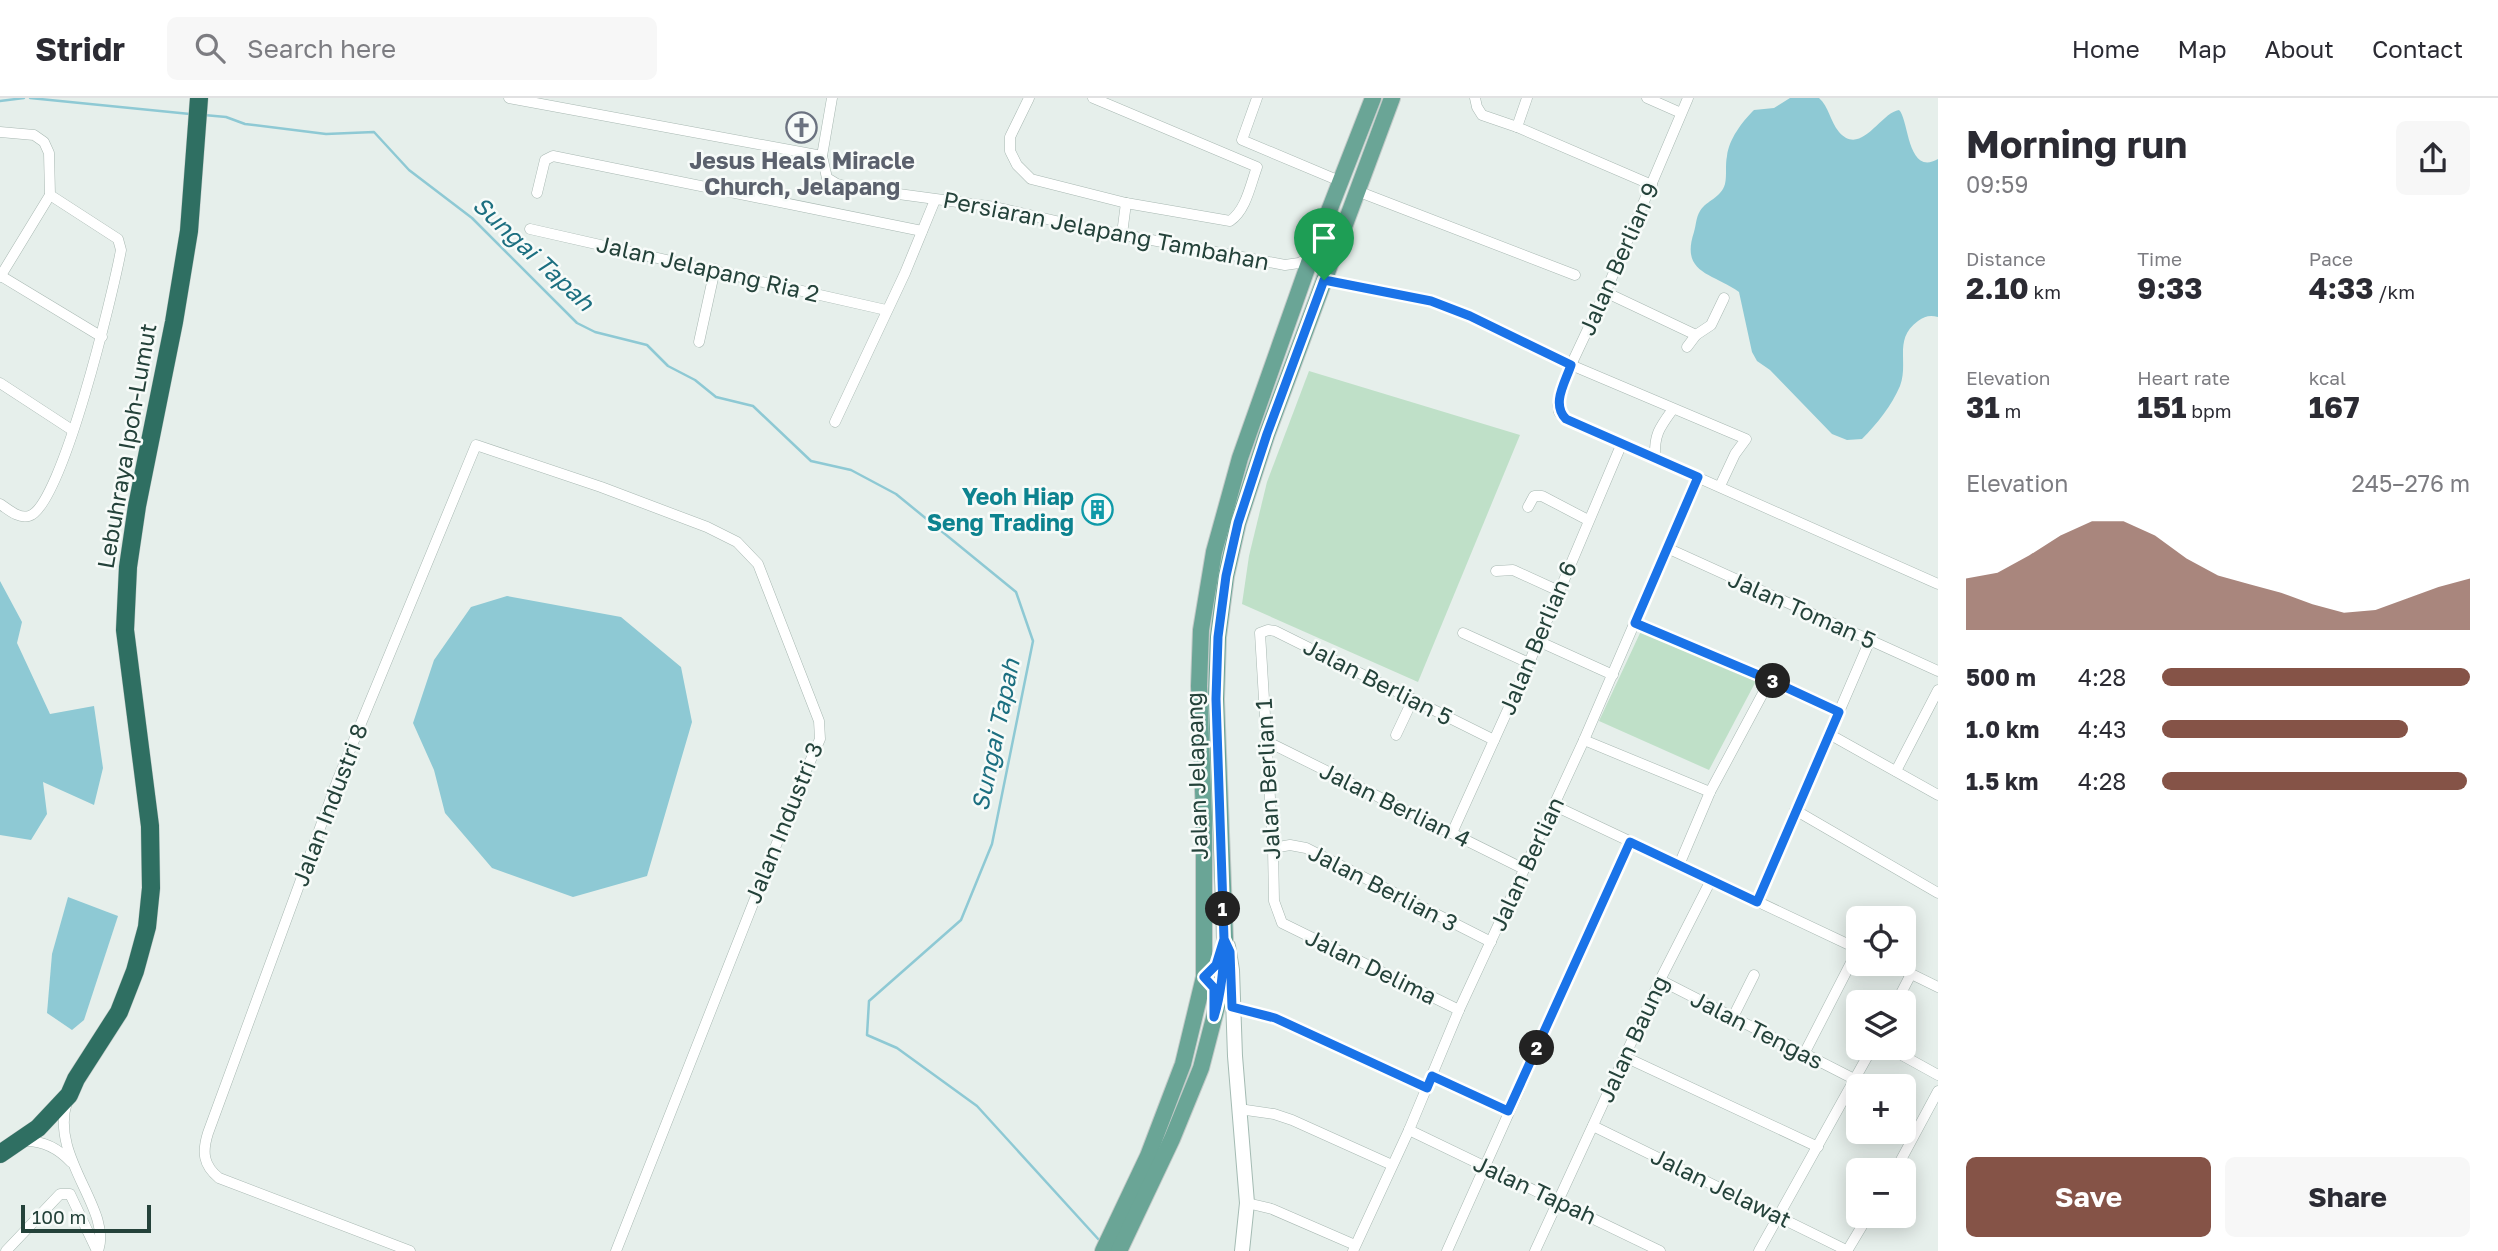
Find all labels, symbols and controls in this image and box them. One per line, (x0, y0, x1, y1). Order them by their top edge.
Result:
search box (167, 17, 657, 80)
text: Stridr (35, 29, 125, 68)
icon: search (191, 29, 229, 67)
text: Search here (247, 33, 396, 64)
text: Home (2072, 34, 2140, 63)
text: Map (2178, 34, 2227, 63)
text: About (2265, 34, 2334, 63)
text: Contact (2372, 34, 2463, 63)
church icon: Jesus Heals Miracle Church, Jelapang (785, 110, 819, 144)
text: Morning run (1966, 121, 2187, 166)
button: share (2396, 121, 2470, 195)
place label: Jesus Heals Miracle Church, Jelapang (689, 146, 915, 200)
text: 09:59 (1966, 170, 2028, 198)
street label: Jalan Berlian 9 (1572, 178, 1664, 339)
street label: Persiaran Jelapang Tambahan (941, 185, 1272, 275)
water label: Sungai Tapah (467, 190, 601, 318)
pin (1294, 208, 1354, 280)
icon: arrive (1305, 219, 1343, 257)
street label: Jalan Jelapang Ria 2 (594, 229, 822, 307)
text: Distance (1966, 247, 2046, 270)
text: Time (2137, 247, 2182, 270)
text: Pace (2309, 247, 2353, 270)
text: 2.10 (1966, 270, 2029, 306)
text: 9:33 (2137, 270, 2203, 306)
text: 4:33 (2309, 270, 2374, 306)
text: km (2029, 280, 2061, 303)
text: /km (2374, 280, 2415, 303)
street label: Lebuhraya Ipoh-Lumut (91, 321, 161, 571)
text: Elevation (1966, 366, 2051, 389)
text: Heart rate (2137, 366, 2230, 389)
text: kcal (2309, 366, 2346, 389)
text: 31 (1966, 389, 2000, 425)
text: 151 (2137, 389, 2187, 425)
text: 167 (2309, 389, 2360, 425)
text: m (2000, 399, 2021, 422)
text: bpm (2187, 399, 2231, 422)
text: Elevation (1966, 469, 2068, 497)
text: 245–276 m (2352, 469, 2470, 497)
place label: Yeoh Hiap Seng Trading (927, 482, 1074, 536)
building icon: Yeoh Hiap Seng Trading (1080, 493, 1114, 527)
street label: Jalan Berlian 6 (1492, 557, 1582, 719)
street label: Jalan Toman 5 (1724, 564, 1881, 654)
street label: Jalan Berlian 5 (1299, 632, 1458, 731)
water label: Sungai Tapah (964, 655, 1026, 814)
text: 500 m (1966, 663, 2036, 691)
text: 4:28 (2078, 663, 2126, 691)
pin: 3 (1756, 664, 1790, 698)
text: 3 (1767, 669, 1778, 692)
street label: Jalan Jelapang (1179, 692, 1213, 860)
street label: Jalan Berlian 1 (1249, 698, 1285, 860)
text: 1.0 km (1966, 715, 2039, 743)
text: 4:43 (2078, 715, 2126, 743)
street label: Jalan Industri 8 (285, 719, 373, 890)
street label: Jalan Industri 3 (738, 738, 828, 907)
street label: Jalan Berlian 4 (1316, 756, 1475, 853)
text: 1.5 km (1966, 767, 2038, 795)
text: 4:28 (2078, 767, 2126, 795)
street label: Jalan Berlian (1483, 792, 1569, 935)
street label: Jalan Berlian 3 (1304, 837, 1463, 937)
pin: 1 (1206, 892, 1240, 926)
text: 1 (1218, 897, 1227, 920)
map controls (1846, 906, 1916, 1228)
button: locate (1846, 906, 1916, 976)
street label: Jalan Delima (1301, 922, 1442, 1010)
street label: Jalan Baung (1591, 971, 1674, 1106)
street label: Jalan Tengas (1686, 984, 1828, 1075)
button: layers (1846, 990, 1916, 1060)
pin: 2 (1520, 1030, 1554, 1066)
text: 2 (1531, 1036, 1542, 1059)
button: + (1846, 1074, 1916, 1144)
street label: Jalan Jelawat (1647, 1141, 1796, 1233)
street label: Jalan Tapah (1469, 1148, 1601, 1230)
button: Save (1966, 1157, 2211, 1237)
button: Share (2225, 1157, 2470, 1237)
button: − (1846, 1158, 1916, 1228)
scale bar (21, 1202, 150, 1234)
text: 100 m (32, 1205, 86, 1228)

